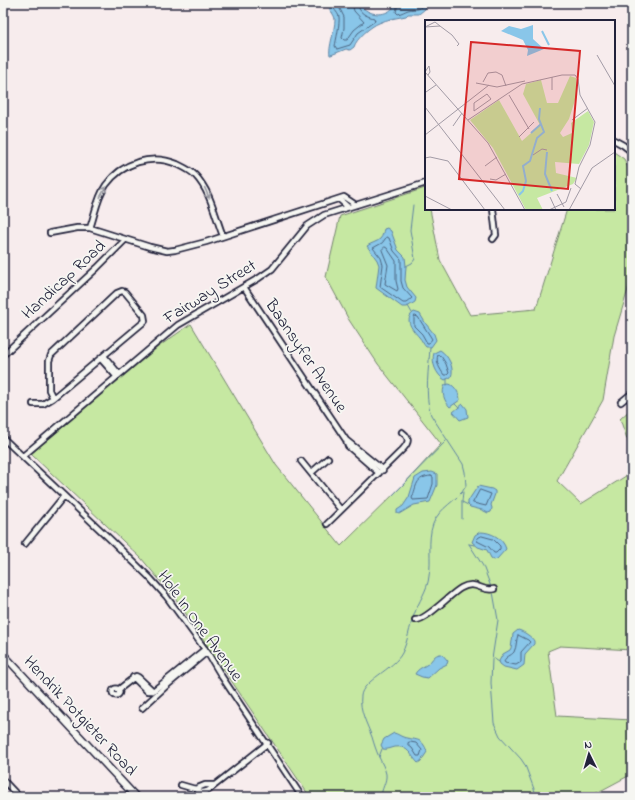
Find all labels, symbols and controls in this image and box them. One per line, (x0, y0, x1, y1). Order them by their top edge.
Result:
inset map (425, 20, 615, 210)
one-way arrow (100, 186, 107, 198)
one-way arrow (204, 187, 211, 199)
street label: Handicap Road (16, 234, 112, 326)
street label: Fairway Street (158, 253, 262, 332)
street label: Baansyfer Avenue (257, 293, 354, 419)
street label: Hole In One Avenue (151, 565, 249, 687)
street label: Hendrik Potgieter Road (16, 650, 143, 784)
north arrow (569, 734, 609, 774)
text: N (584, 737, 593, 753)

